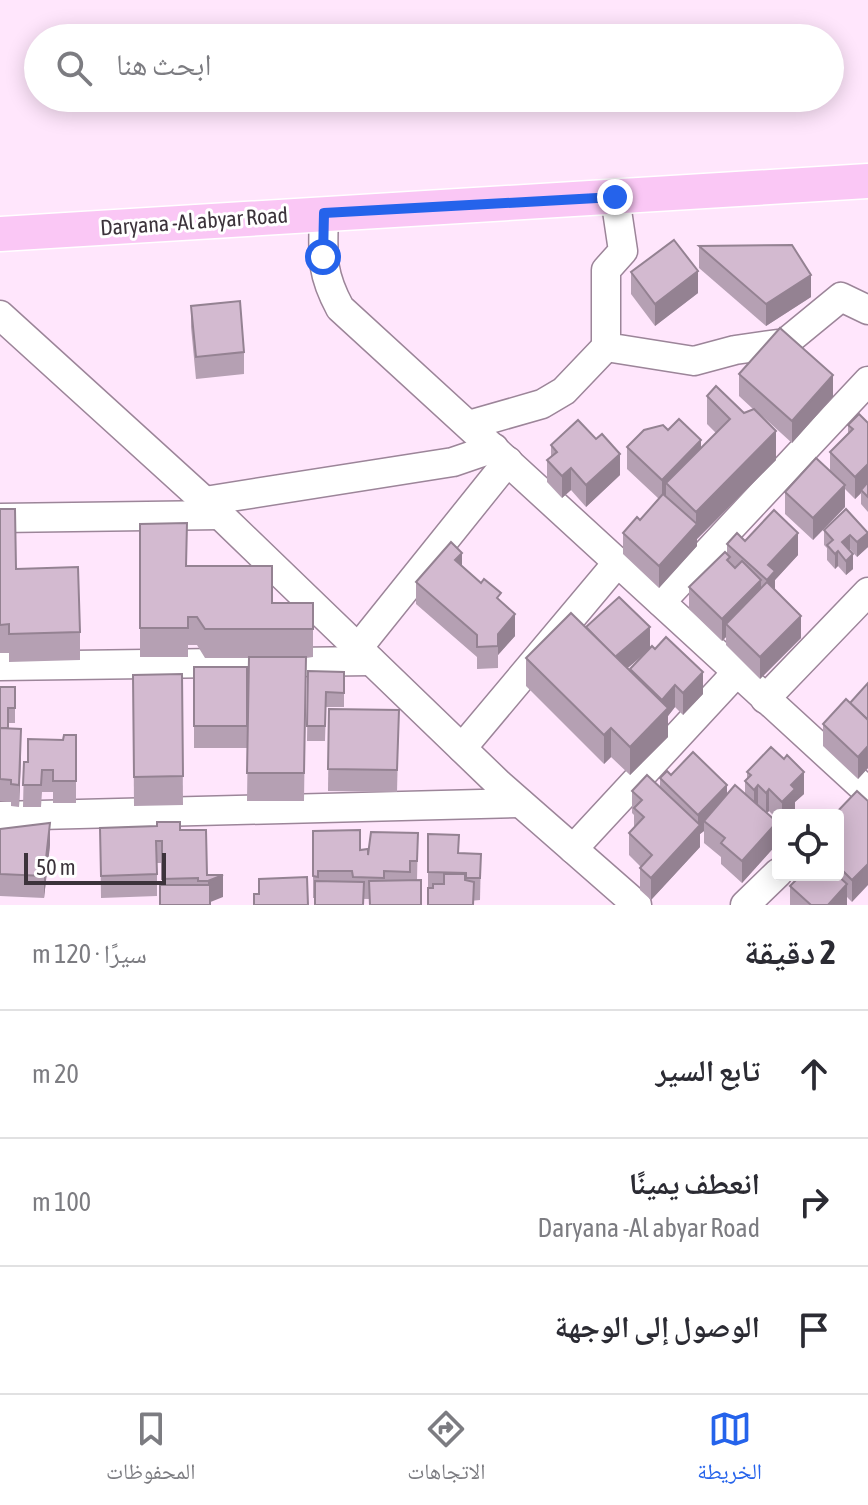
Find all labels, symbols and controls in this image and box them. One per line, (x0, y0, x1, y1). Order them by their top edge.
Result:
search box (24, 24, 844, 112)
icon: search (52, 46, 96, 90)
text: ابحث هنا (116, 47, 212, 81)
route end (597, 179, 633, 215)
street label: Daryana -Al abyar Road (99, 201, 289, 241)
route start (305, 239, 341, 275)
map controls (772, 809, 844, 881)
button: locate (772, 809, 844, 881)
scale bar (24, 849, 166, 885)
text: 50 m (36, 854, 76, 880)
text: 2 دقيقة (744, 932, 836, 971)
text: سيرًا · 120 m (32, 939, 147, 969)
icon: ahead (792, 1052, 836, 1096)
text: تابع السير (656, 1053, 760, 1087)
text: 20 m (32, 1059, 79, 1089)
text: انعطف يمينًا (629, 1166, 760, 1200)
icon: right (792, 1180, 836, 1224)
text: 100 m (32, 1187, 91, 1217)
text: Daryana -Al abyar Road (538, 1213, 760, 1243)
icon: arrive (792, 1308, 836, 1352)
text: الوصول إلى الوجهة (555, 1309, 760, 1343)
tab: المحفوظات (106, 1407, 195, 1493)
tab: الاتجاهات (407, 1407, 485, 1493)
tab: الخريطة (697, 1407, 762, 1493)

